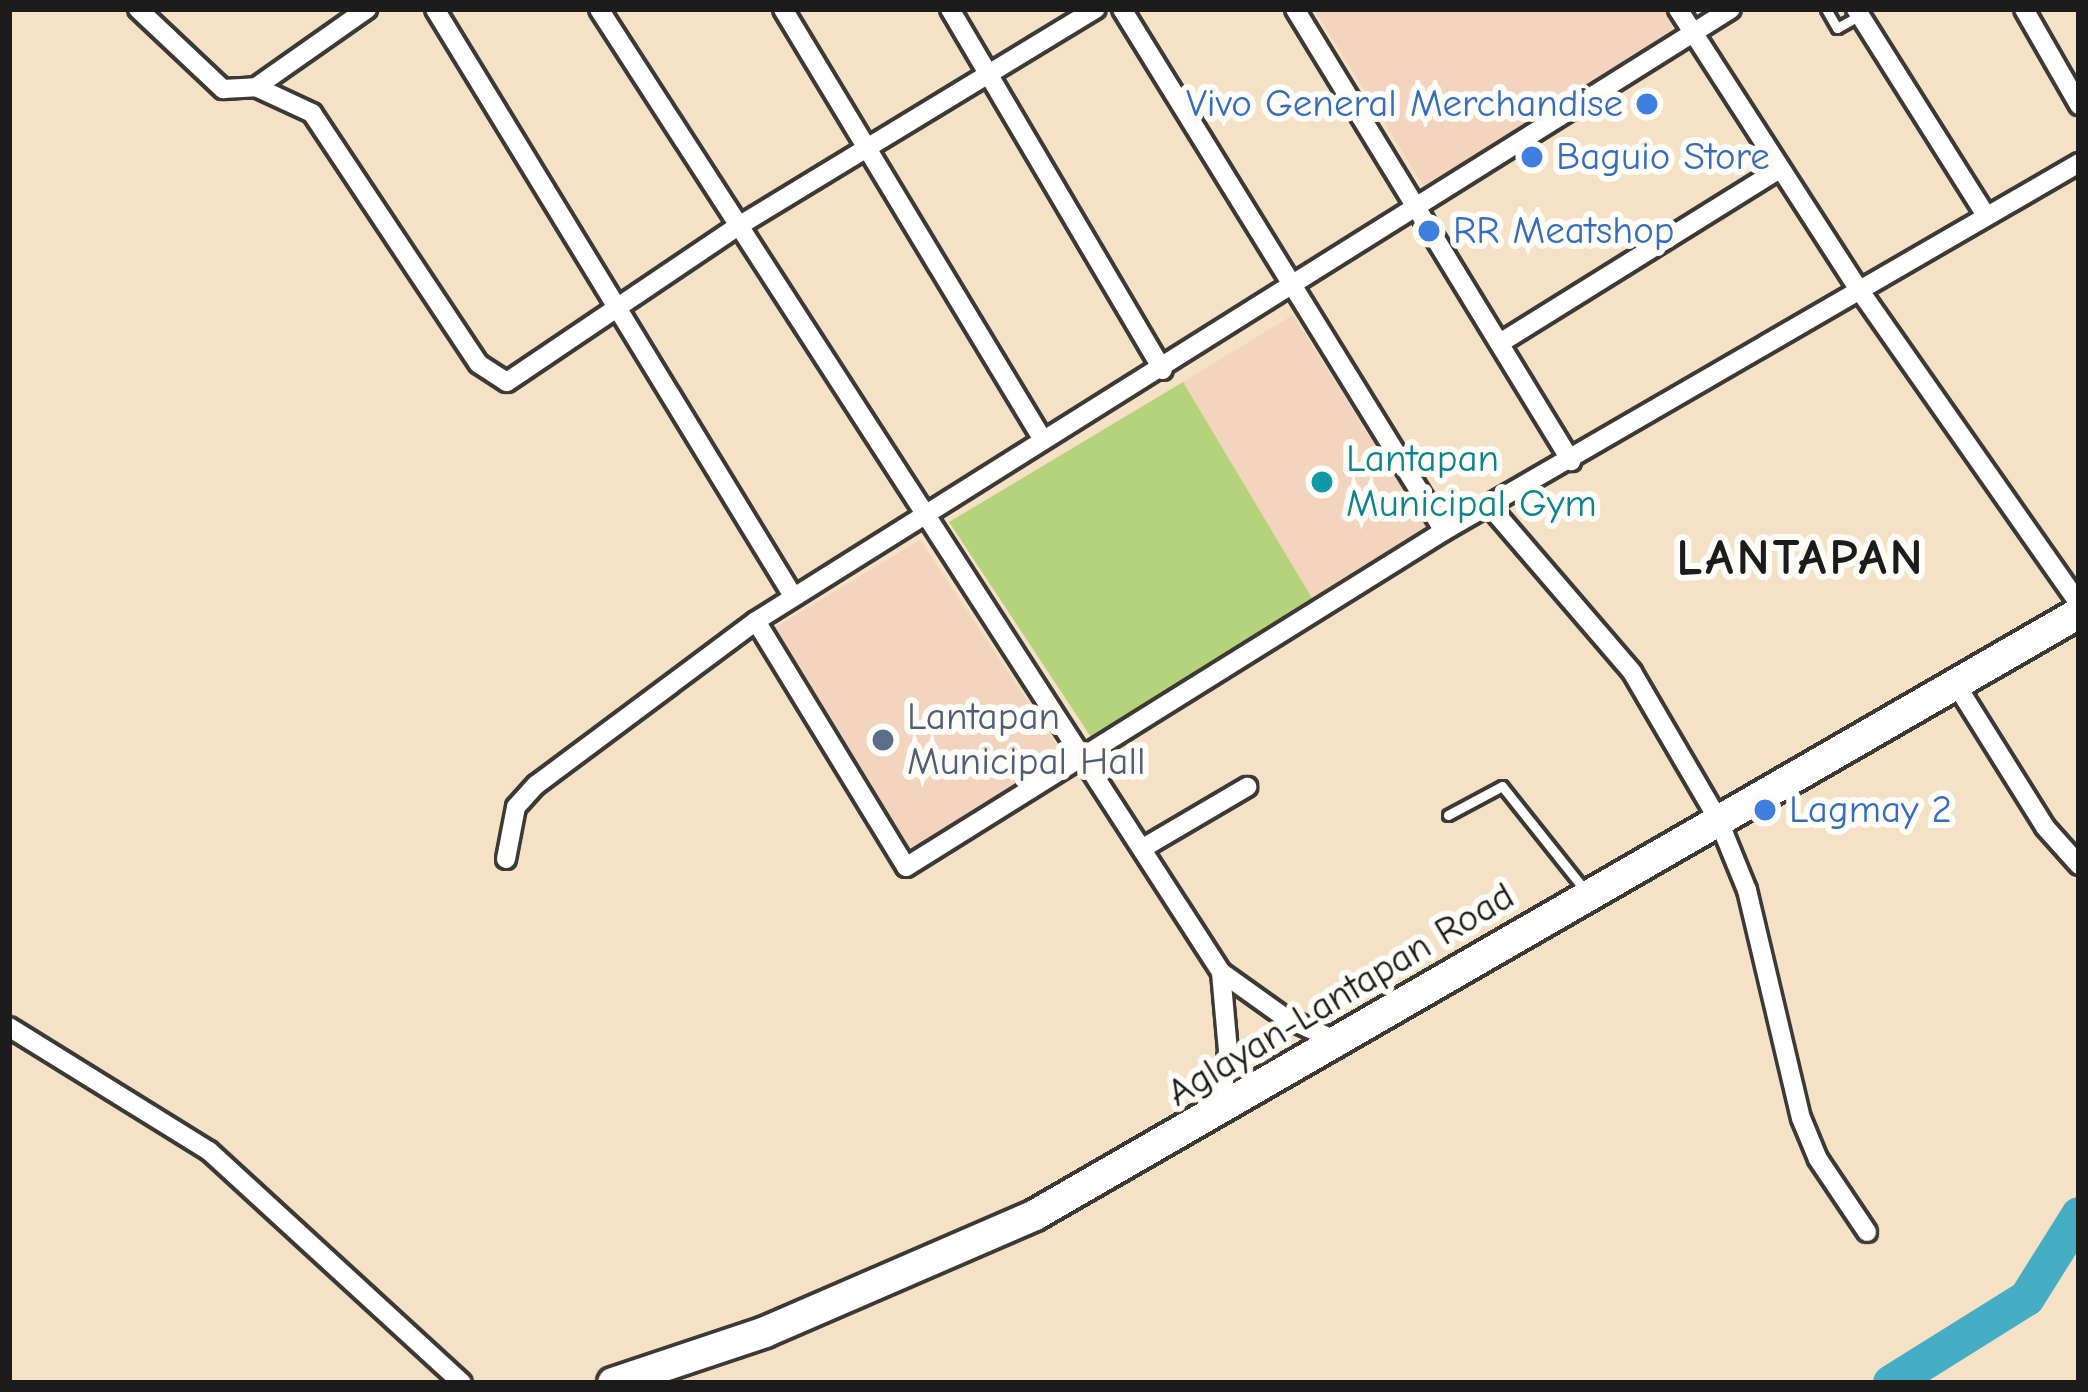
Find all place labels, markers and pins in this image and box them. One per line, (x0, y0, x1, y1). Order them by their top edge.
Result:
place label: Vivo General Merchandise (1186, 81, 1623, 127)
marker: Vivo General Merchandise (1634, 91, 1660, 117)
place label: Baguio Store (1556, 134, 1770, 180)
marker: Baguio Store (1519, 144, 1545, 170)
place label: RR Meatshop (1453, 208, 1674, 254)
marker: RR Meatshop (1416, 218, 1442, 244)
place label: Lantapan Municipal Gym (1346, 437, 1597, 528)
marker: Lantapan Municipal Gym (1309, 469, 1335, 495)
place label: Lantapan Municipal Hall (907, 695, 1145, 786)
marker: Lantapan Municipal Hall (870, 727, 896, 753)
place label: Lagmay 2 (1789, 787, 1952, 833)
marker: Lagmay 2 (1752, 797, 1778, 823)

